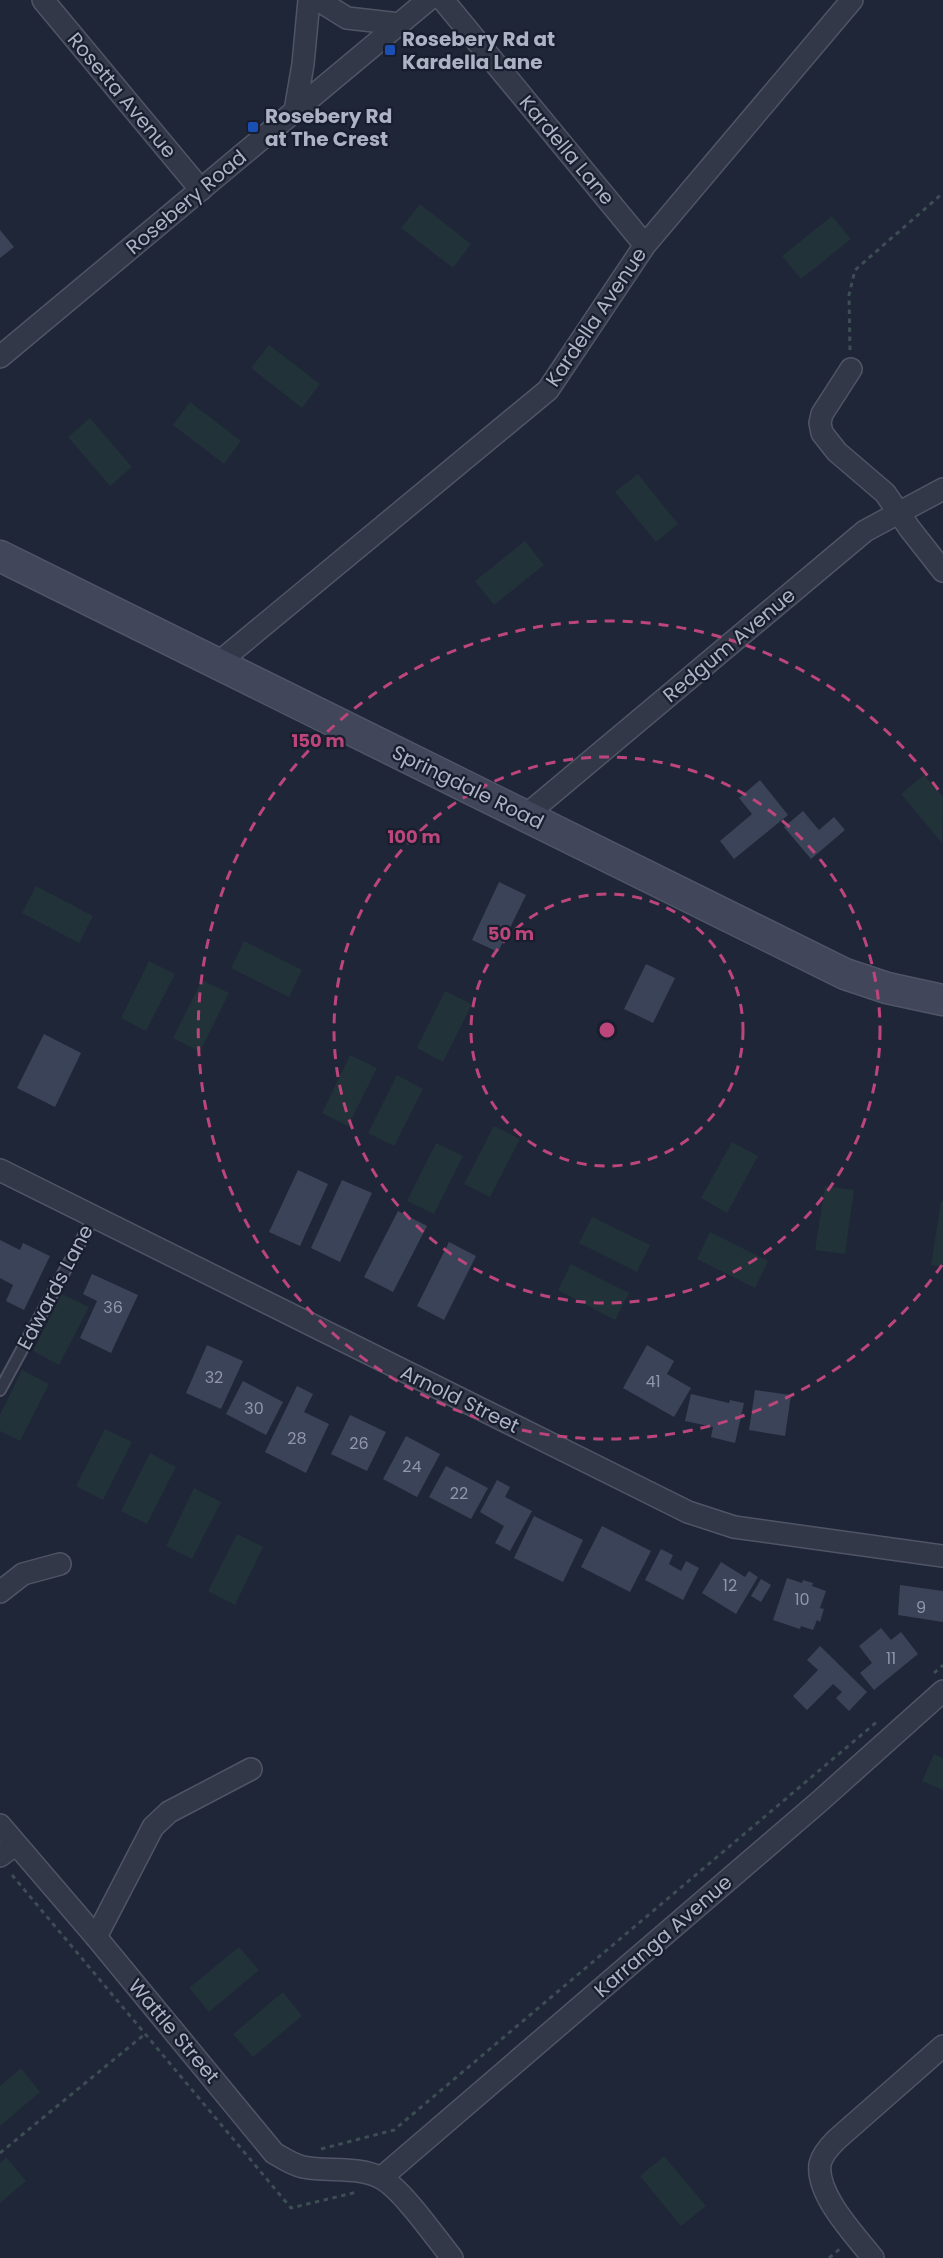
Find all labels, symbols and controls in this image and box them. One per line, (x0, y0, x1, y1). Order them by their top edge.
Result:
place label: Rosebery Rd at Kardella Lane (402, 25, 555, 76)
street label: Rosetta Avenue (61, 26, 183, 164)
marker: Rosebery Rd at Kardella Lane (383, 43, 397, 57)
street label: Kardella Lane (513, 89, 621, 211)
place label: Rosebery Rd at The Crest (265, 102, 392, 153)
marker: Rosebery Rd at The Crest (246, 120, 260, 134)
street label: Rosebery Road (120, 143, 252, 261)
street label: Kardella Avenue (539, 242, 653, 392)
street label: Redgum Avenue (657, 581, 801, 709)
text: 150 m (291, 728, 345, 753)
street label: Springdale Road (387, 738, 549, 836)
text: 100 m (387, 824, 441, 849)
text: 50 m (488, 921, 534, 946)
centre of rings (597, 1020, 617, 1040)
street label: Edwards Lane (10, 1220, 100, 1354)
house number: 36 (103, 1296, 123, 1319)
street label: Arnold Street (396, 1358, 524, 1440)
house number: 32 (205, 1366, 223, 1389)
house number: 41 (645, 1370, 661, 1393)
house number: 30 (244, 1397, 264, 1420)
house number: 28 (287, 1427, 307, 1450)
house number: 26 (349, 1432, 369, 1455)
house number: 24 (402, 1455, 422, 1478)
house number: 22 (450, 1482, 468, 1505)
house number: 12 (723, 1574, 737, 1597)
house number: 10 (794, 1588, 810, 1611)
house number: 9 (916, 1596, 926, 1619)
house number: 11 (886, 1647, 896, 1670)
street label: Karranga Avenue (588, 1868, 738, 2004)
street label: Wattle Street (122, 1973, 226, 2089)

